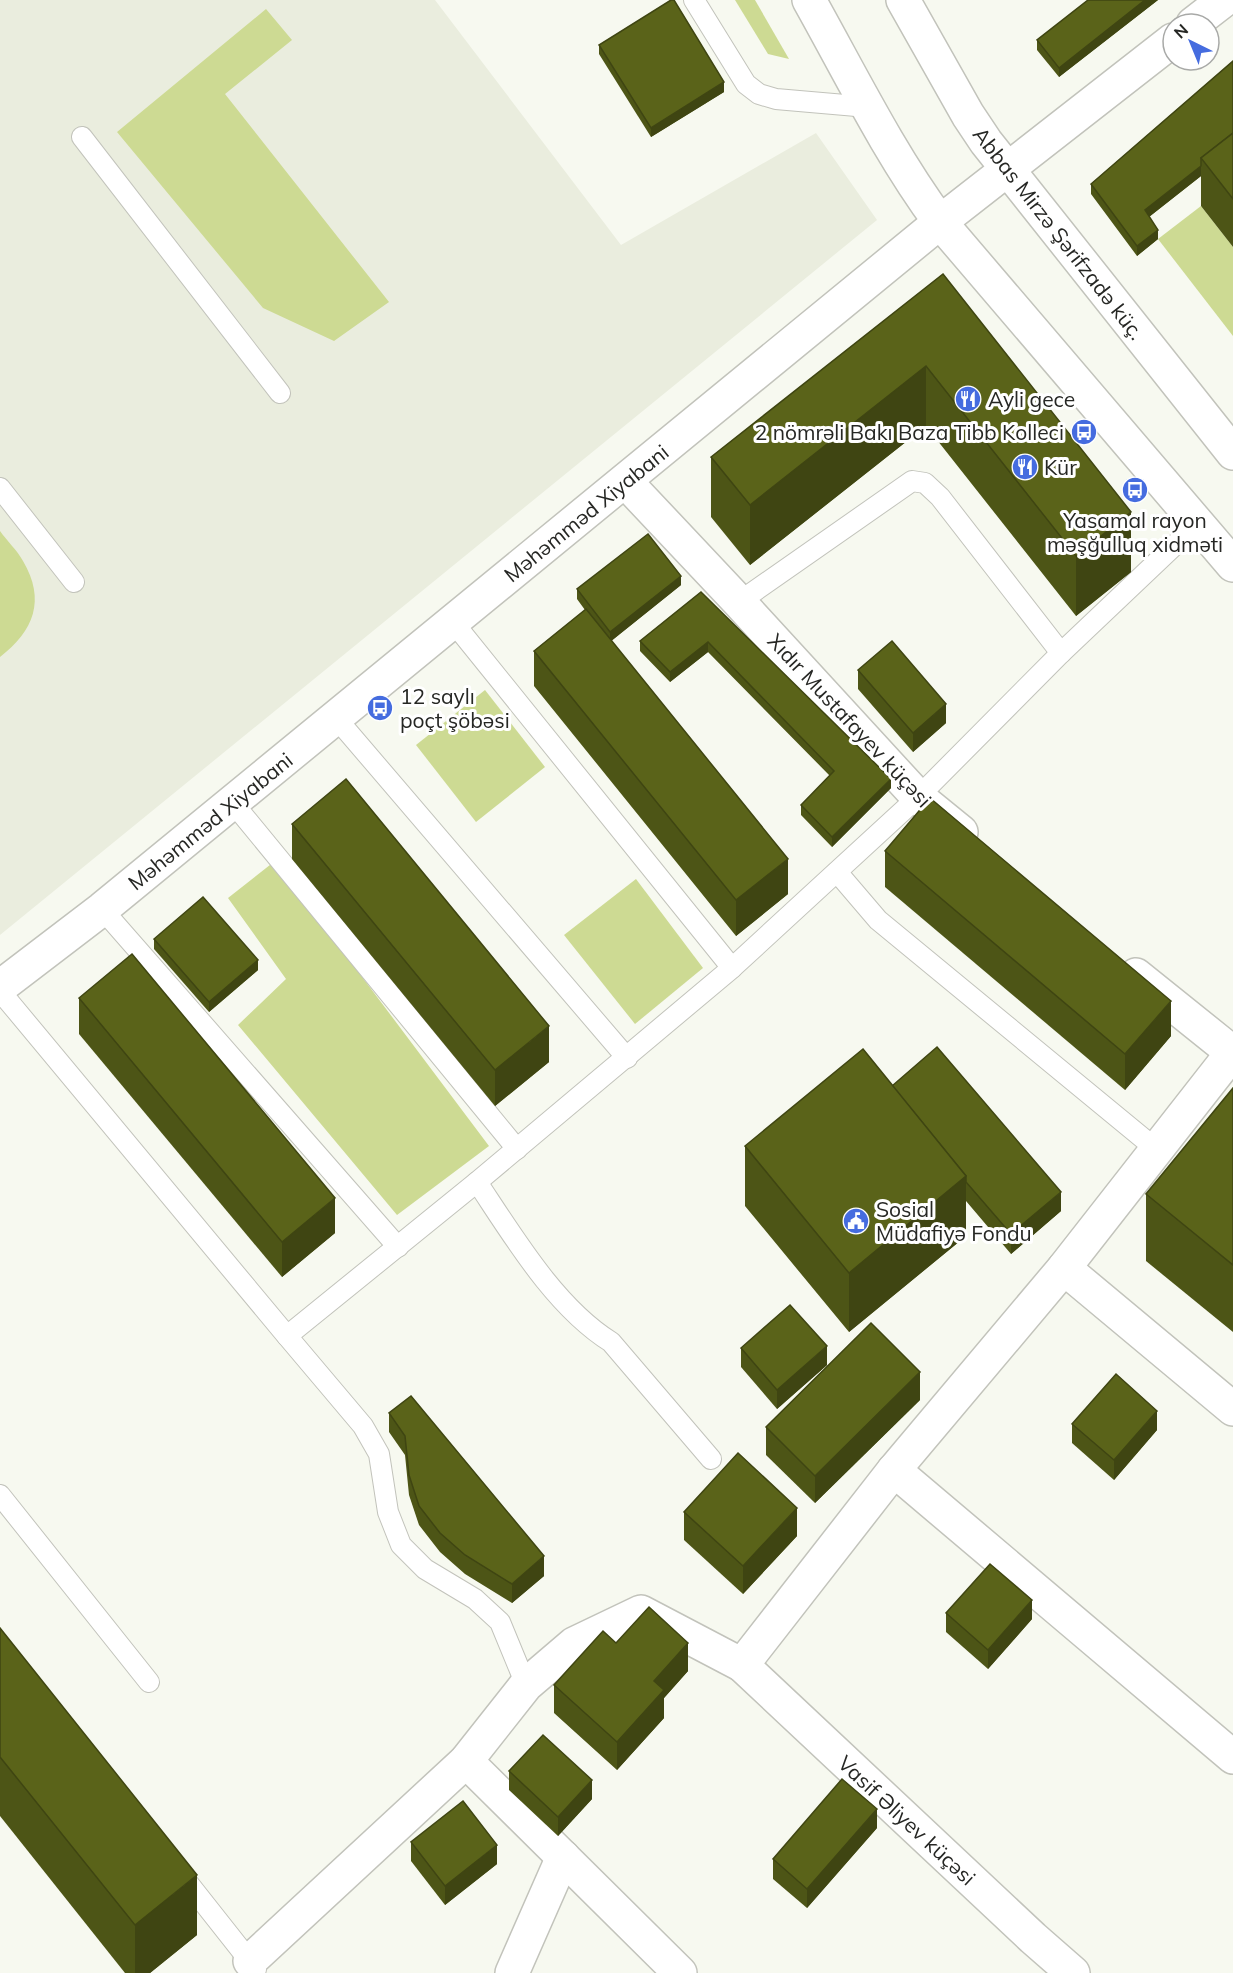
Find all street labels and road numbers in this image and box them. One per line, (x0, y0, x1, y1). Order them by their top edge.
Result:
street label: Abbas Mirzə Şərifzadə küç. (968, 122, 1150, 344)
street label: Məhəmməd Xiyabani (498, 439, 674, 587)
street label: Xıdır Mustafayev küçəsi (763, 628, 937, 812)
street label: Məhəmməd Xiyabani (122, 747, 298, 895)
street label: Vasif Əliyev küçəsi (833, 1750, 981, 1890)

